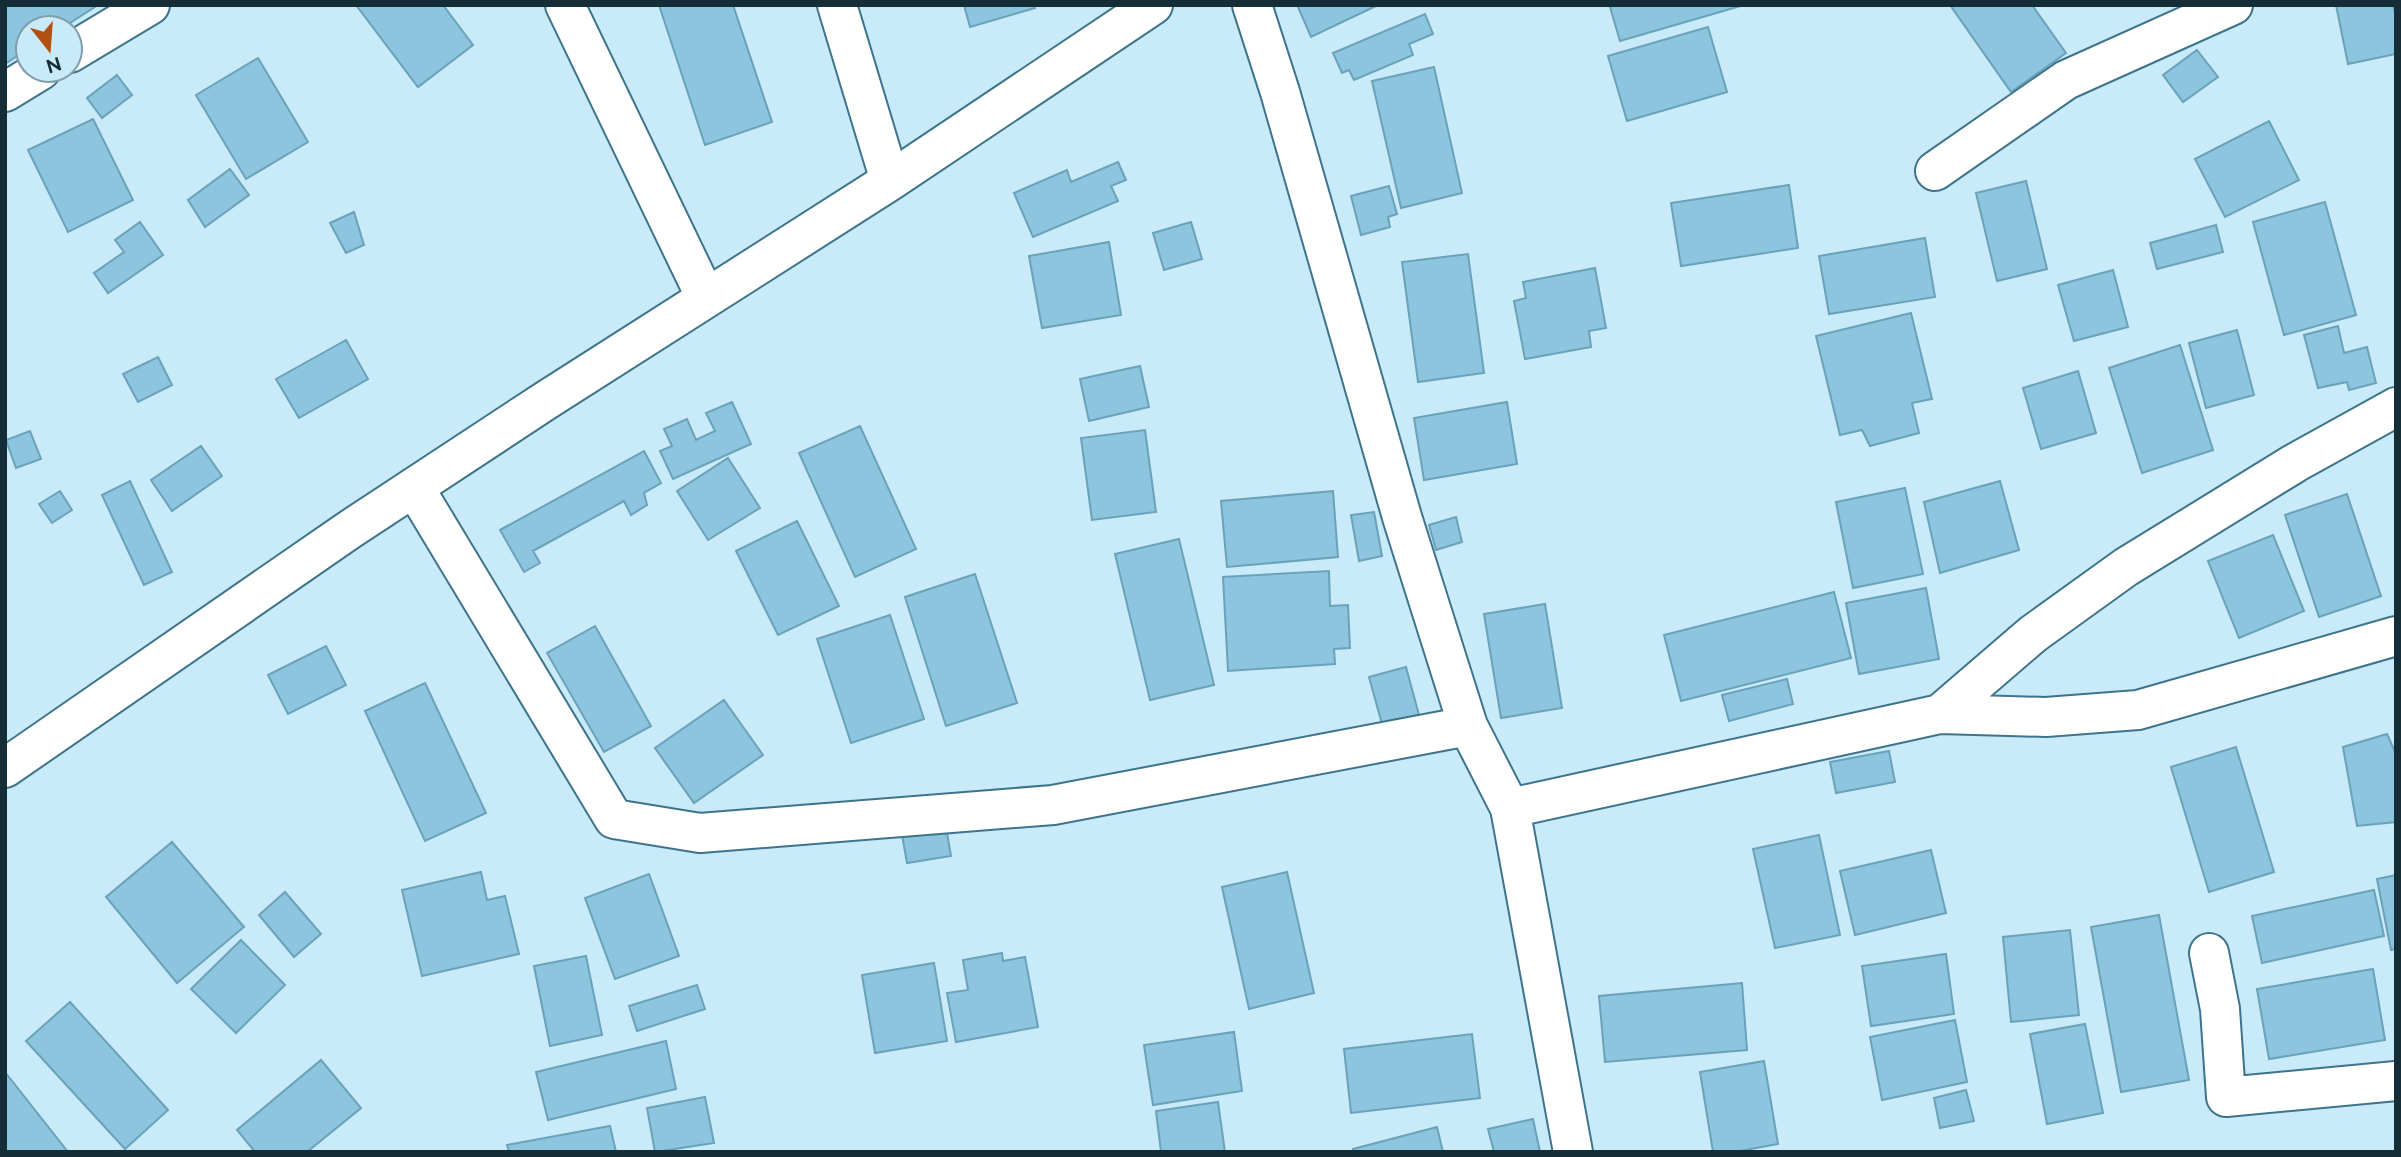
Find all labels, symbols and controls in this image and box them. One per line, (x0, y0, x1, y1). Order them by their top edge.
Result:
north arrow (14, 14, 84, 84)
text: N (44, 53, 64, 78)

